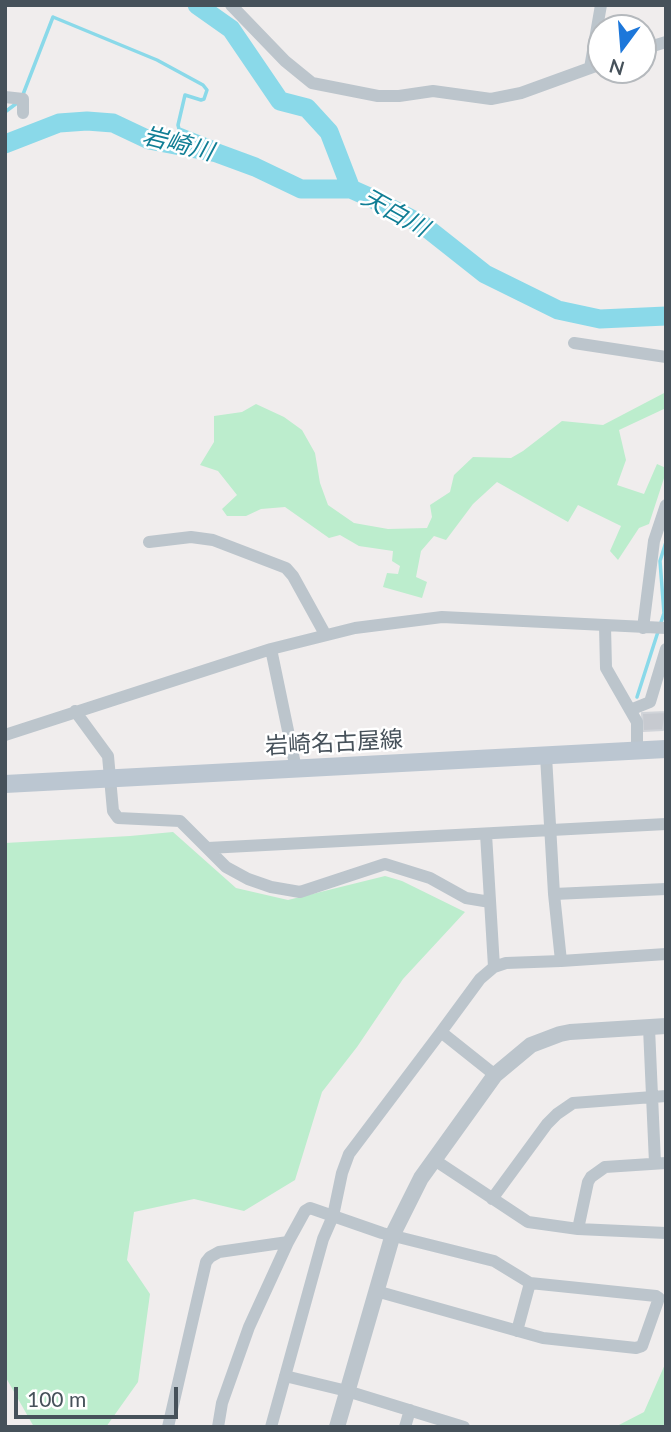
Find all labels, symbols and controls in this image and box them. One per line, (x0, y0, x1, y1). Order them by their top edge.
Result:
north arrow (587, 14, 657, 84)
text: N (606, 55, 627, 81)
water label: 岩崎川 (140, 121, 216, 167)
water label: 天白川 (357, 183, 433, 243)
street label: 岩崎名古屋線 (264, 726, 404, 760)
scale bar (18, 1372, 182, 1416)
text: 100 m (27, 1386, 86, 1411)

